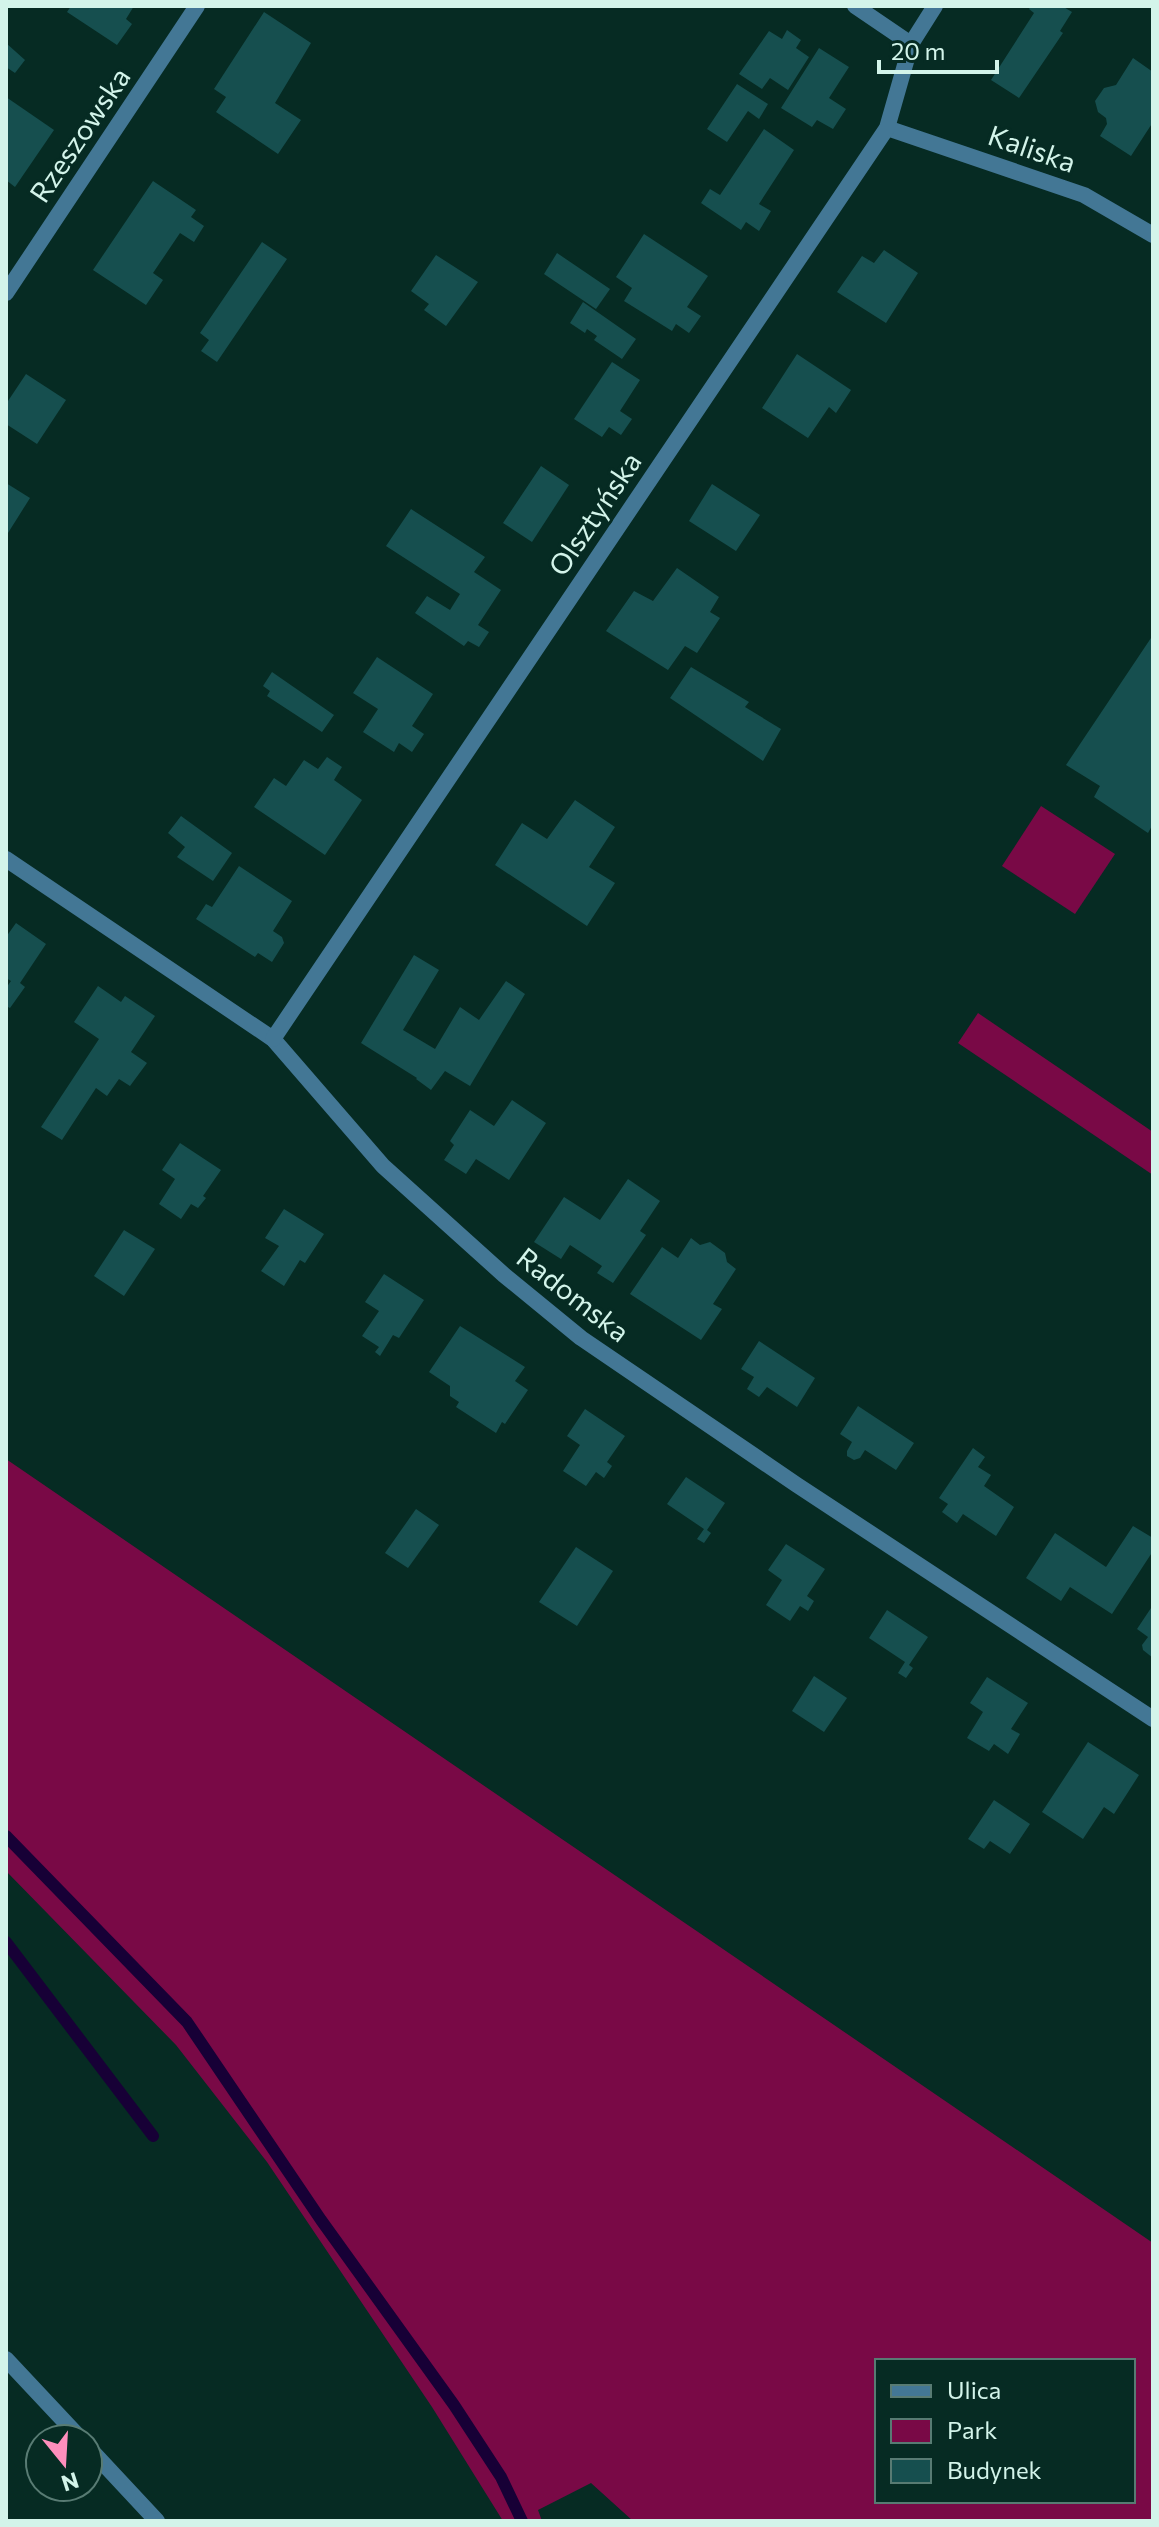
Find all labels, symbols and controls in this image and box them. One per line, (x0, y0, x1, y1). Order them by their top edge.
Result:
scale bar (879, 24, 997, 74)
text: 20 m (891, 36, 945, 65)
street label: Rzeszowska (22, 61, 137, 208)
street label: Kaliska (984, 117, 1081, 179)
street label: Olsztyńska (541, 445, 648, 581)
street label: Radomska (511, 1240, 637, 1349)
legend (875, 2359, 1135, 2503)
text: Ulica (947, 2375, 1001, 2404)
text: Park (947, 2415, 997, 2444)
north arrow (24, 2423, 104, 2503)
text: Budynek (947, 2455, 1042, 2484)
text: N (58, 2467, 82, 2498)

